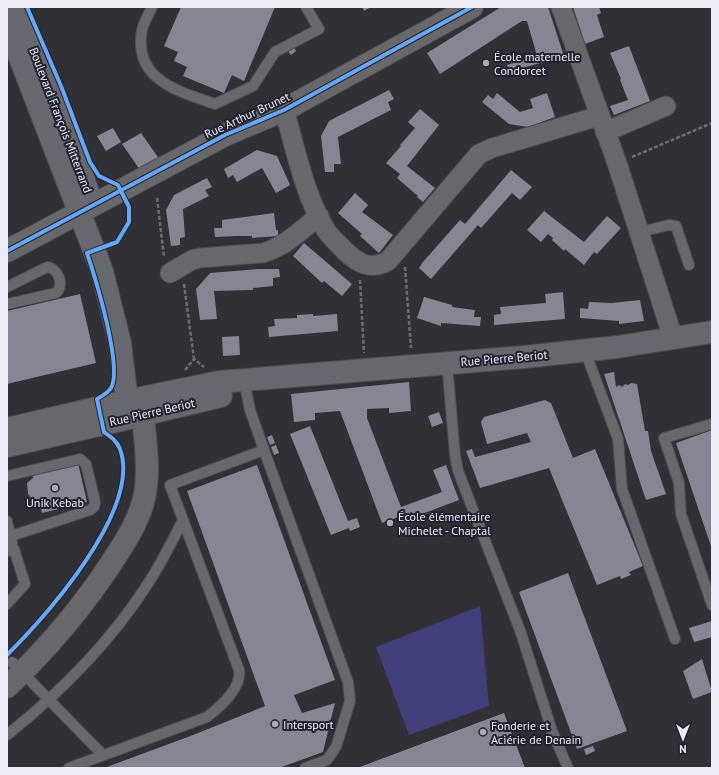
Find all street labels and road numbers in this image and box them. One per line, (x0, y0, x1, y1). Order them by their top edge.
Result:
street label: Boulevard François Mitterrand (26, 45, 96, 195)
street label: Rue Arthur Brunet (202, 89, 292, 141)
street label: Rue Pierre Beriot (460, 347, 548, 369)
street label: Rue Pierre Beriot (108, 395, 196, 429)

